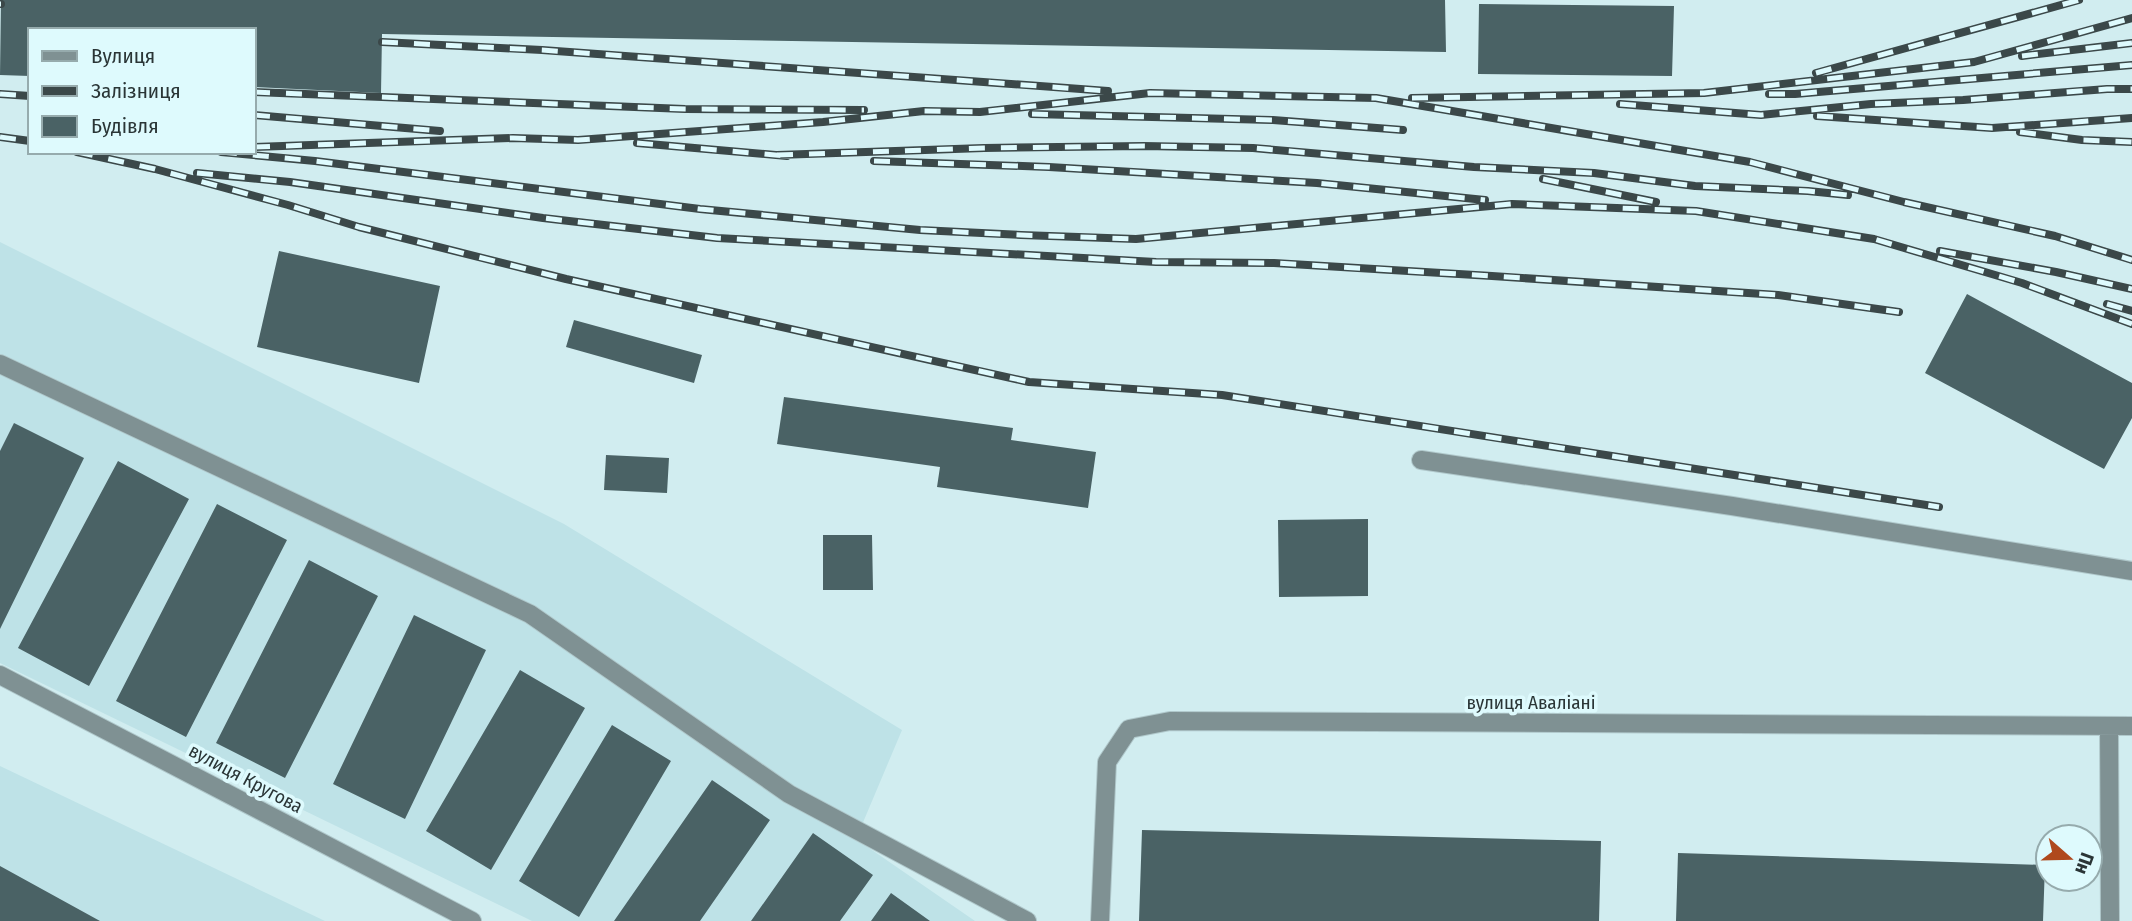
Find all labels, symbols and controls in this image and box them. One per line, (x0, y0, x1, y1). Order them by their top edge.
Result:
legend (28, 28, 256, 154)
text: Вулиця (91, 43, 155, 69)
text: Залізниця (91, 78, 181, 104)
text: Будівля (91, 113, 159, 139)
street label: вулиця Аваліані (1467, 691, 1595, 714)
street label: вулиця Кругова (185, 739, 307, 818)
north arrow (2034, 823, 2104, 893)
text: Пн (2070, 850, 2099, 878)

